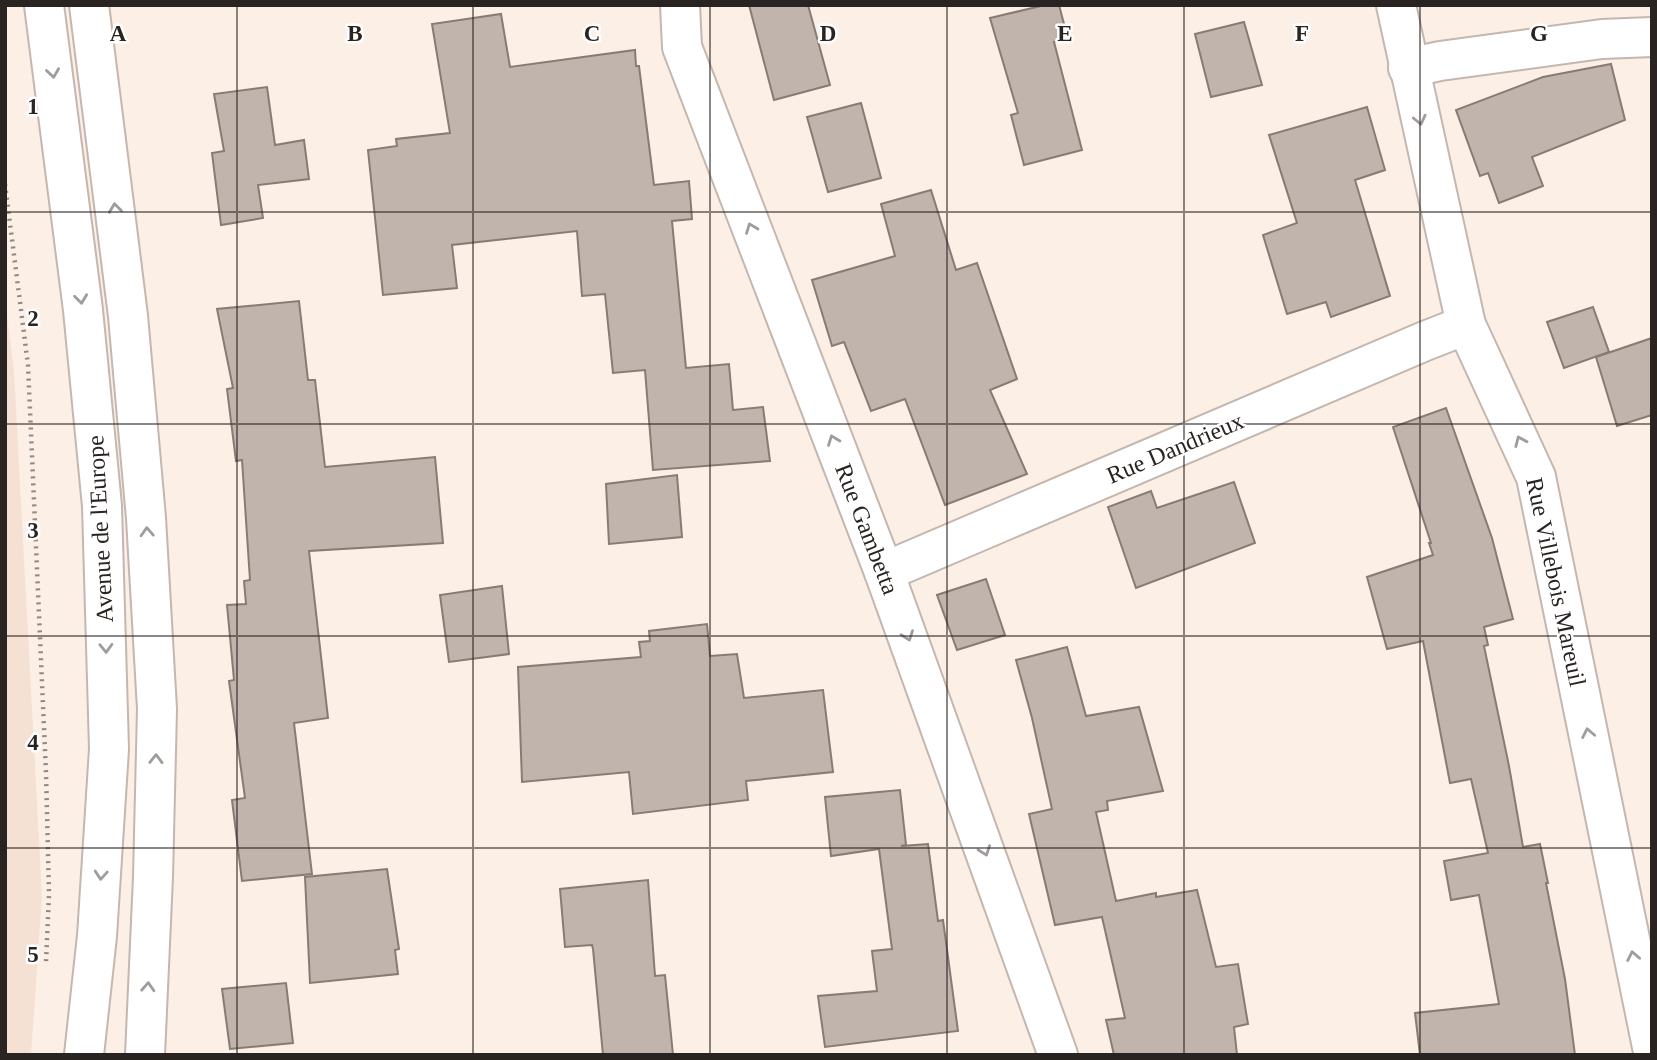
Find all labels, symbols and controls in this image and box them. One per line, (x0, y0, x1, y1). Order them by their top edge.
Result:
text: A (110, 21, 127, 46)
text: B (347, 21, 363, 46)
text: C (584, 21, 600, 46)
text: D (820, 21, 836, 46)
text: E (1057, 21, 1073, 46)
text: F (1295, 21, 1309, 46)
text: G (1530, 21, 1548, 46)
one-way arrow (45, 67, 60, 79)
text: 1 (27, 94, 39, 119)
one-way arrow (1412, 114, 1426, 126)
one-way arrow (107, 202, 122, 214)
one-way arrow (746, 222, 760, 234)
one-way arrow (74, 293, 89, 304)
text: 2 (27, 306, 39, 331)
street label: Rue Dandrieux (1103, 408, 1247, 488)
street label: Avenue de l'Europe (82, 435, 118, 623)
one-way arrow (828, 435, 842, 447)
one-way arrow (1514, 435, 1528, 448)
street label: Rue Gambetta (830, 460, 904, 598)
street label: Rue Villebois Mareuil (1521, 475, 1591, 689)
text: 3 (27, 518, 39, 543)
one-way arrow (139, 526, 154, 537)
one-way arrow (900, 630, 914, 642)
one-way arrow (98, 643, 114, 653)
one-way arrow (1581, 727, 1596, 739)
text: 4 (27, 730, 39, 755)
one-way arrow (148, 753, 163, 764)
one-way arrow (976, 844, 990, 856)
one-way arrow (94, 870, 109, 881)
text: 5 (27, 942, 39, 967)
one-way arrow (1627, 950, 1642, 962)
one-way arrow (141, 981, 156, 992)

